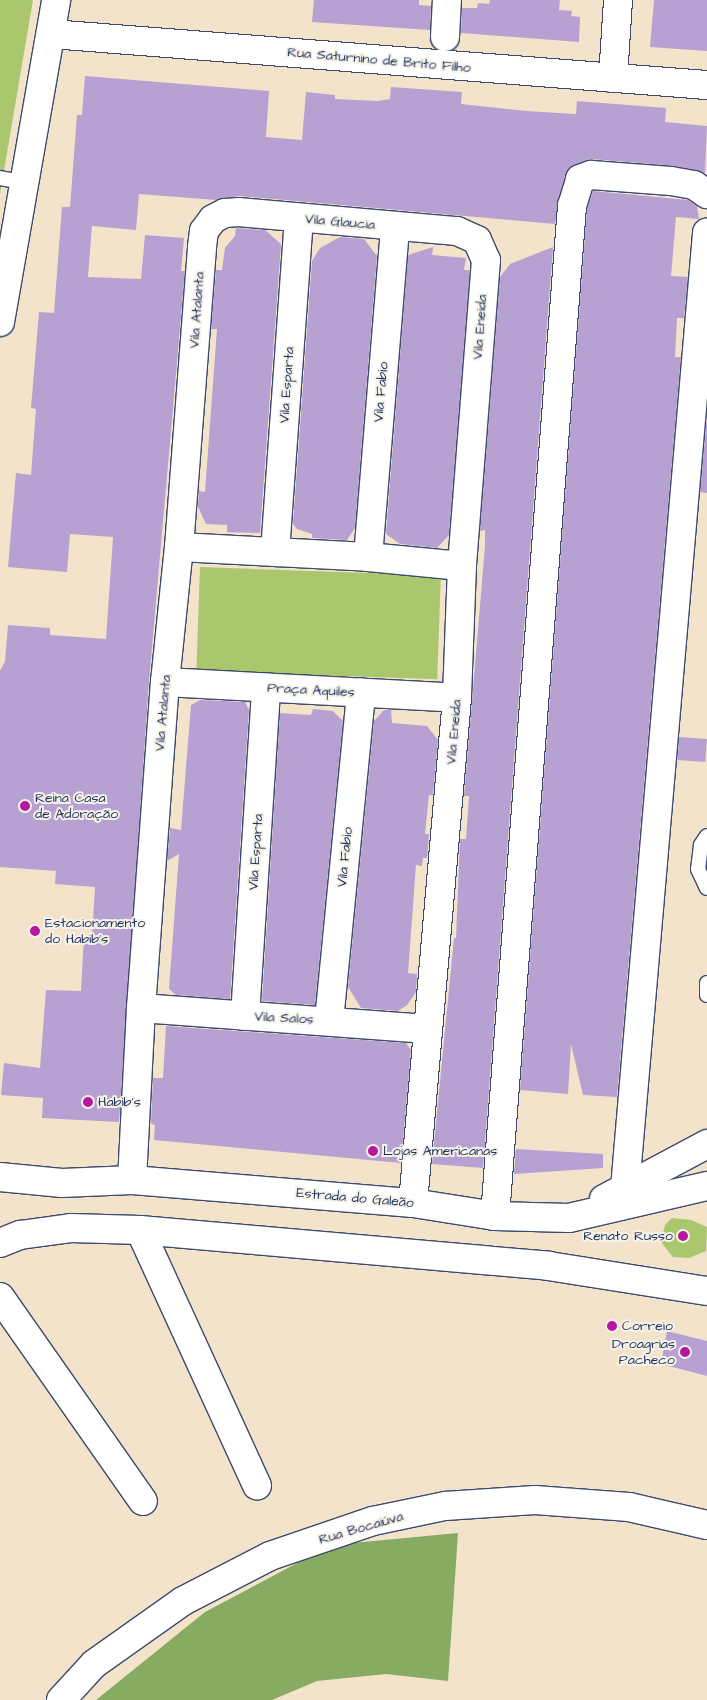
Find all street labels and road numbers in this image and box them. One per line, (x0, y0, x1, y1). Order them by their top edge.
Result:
street label: Rua Saturnino de Brito Filho (287, 44, 471, 76)
street label: Vila Glaucia (304, 211, 376, 233)
street label: Vila Atalanta (186, 271, 208, 349)
street label: Vila Eneida (469, 294, 491, 360)
street label: Vila Esparta (276, 346, 298, 424)
street label: Vila Fabio (370, 361, 392, 423)
street label: Vila Atalanta (151, 674, 175, 752)
street label: Praça Aquiles (267, 679, 355, 701)
street label: Vila Eneida (443, 699, 465, 765)
street label: Vila Esparta (245, 813, 267, 891)
street label: Vila Fabio (333, 826, 357, 888)
street label: Vila Salos (254, 1008, 314, 1028)
street label: Estrada do Galeão (296, 1184, 414, 1212)
street label: Rua Bocaiúva (317, 1508, 405, 1548)

